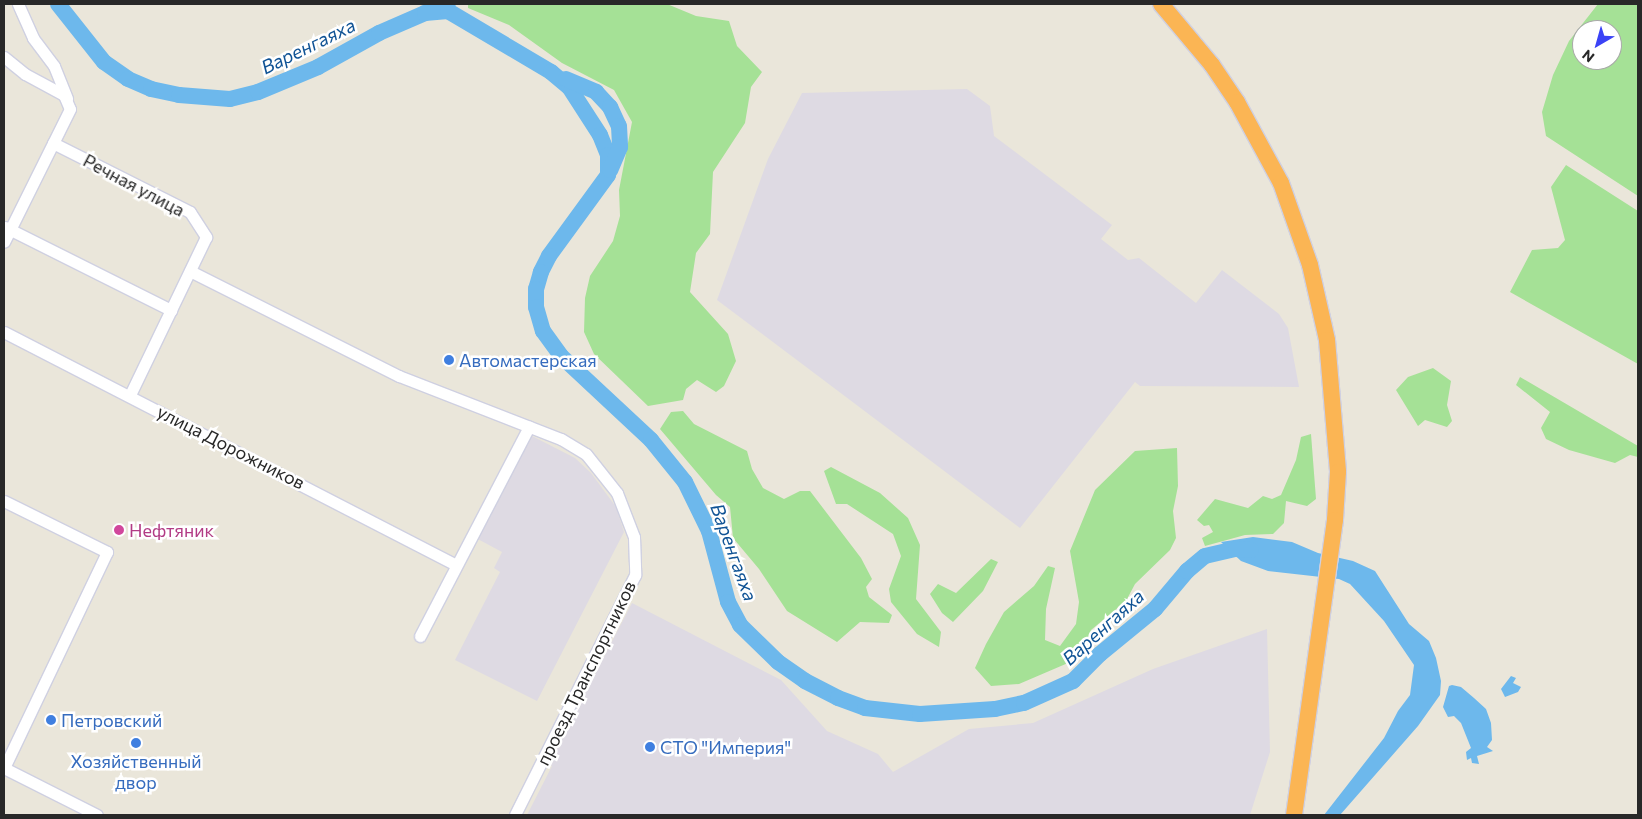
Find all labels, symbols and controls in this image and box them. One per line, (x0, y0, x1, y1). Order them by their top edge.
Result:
water label: Варенгаяха (257, 13, 359, 79)
north arrow (1572, 20, 1622, 70)
text: N (1579, 46, 1597, 66)
street label: Речная улица (80, 149, 188, 221)
place label: Автомастерская (459, 349, 597, 371)
marker: Автомастерская (443, 354, 455, 366)
street label: улица Дорожников (154, 400, 308, 494)
water label: Варенгаяха (706, 500, 762, 604)
place label: Нефтяник (129, 519, 214, 541)
marker: Нефтяник (113, 524, 125, 536)
street label: проезд Транспортников (532, 577, 640, 769)
water label: Варенгаяха (1057, 584, 1149, 670)
place label: Петровский (61, 709, 162, 731)
marker: Петровский (45, 714, 57, 726)
place label: СТО "Империя" (660, 736, 791, 758)
marker: Хозяйственный двор (130, 737, 142, 749)
marker: СТО "Империя" (644, 741, 656, 753)
place label: Хозяйственный двор (70, 751, 202, 794)

